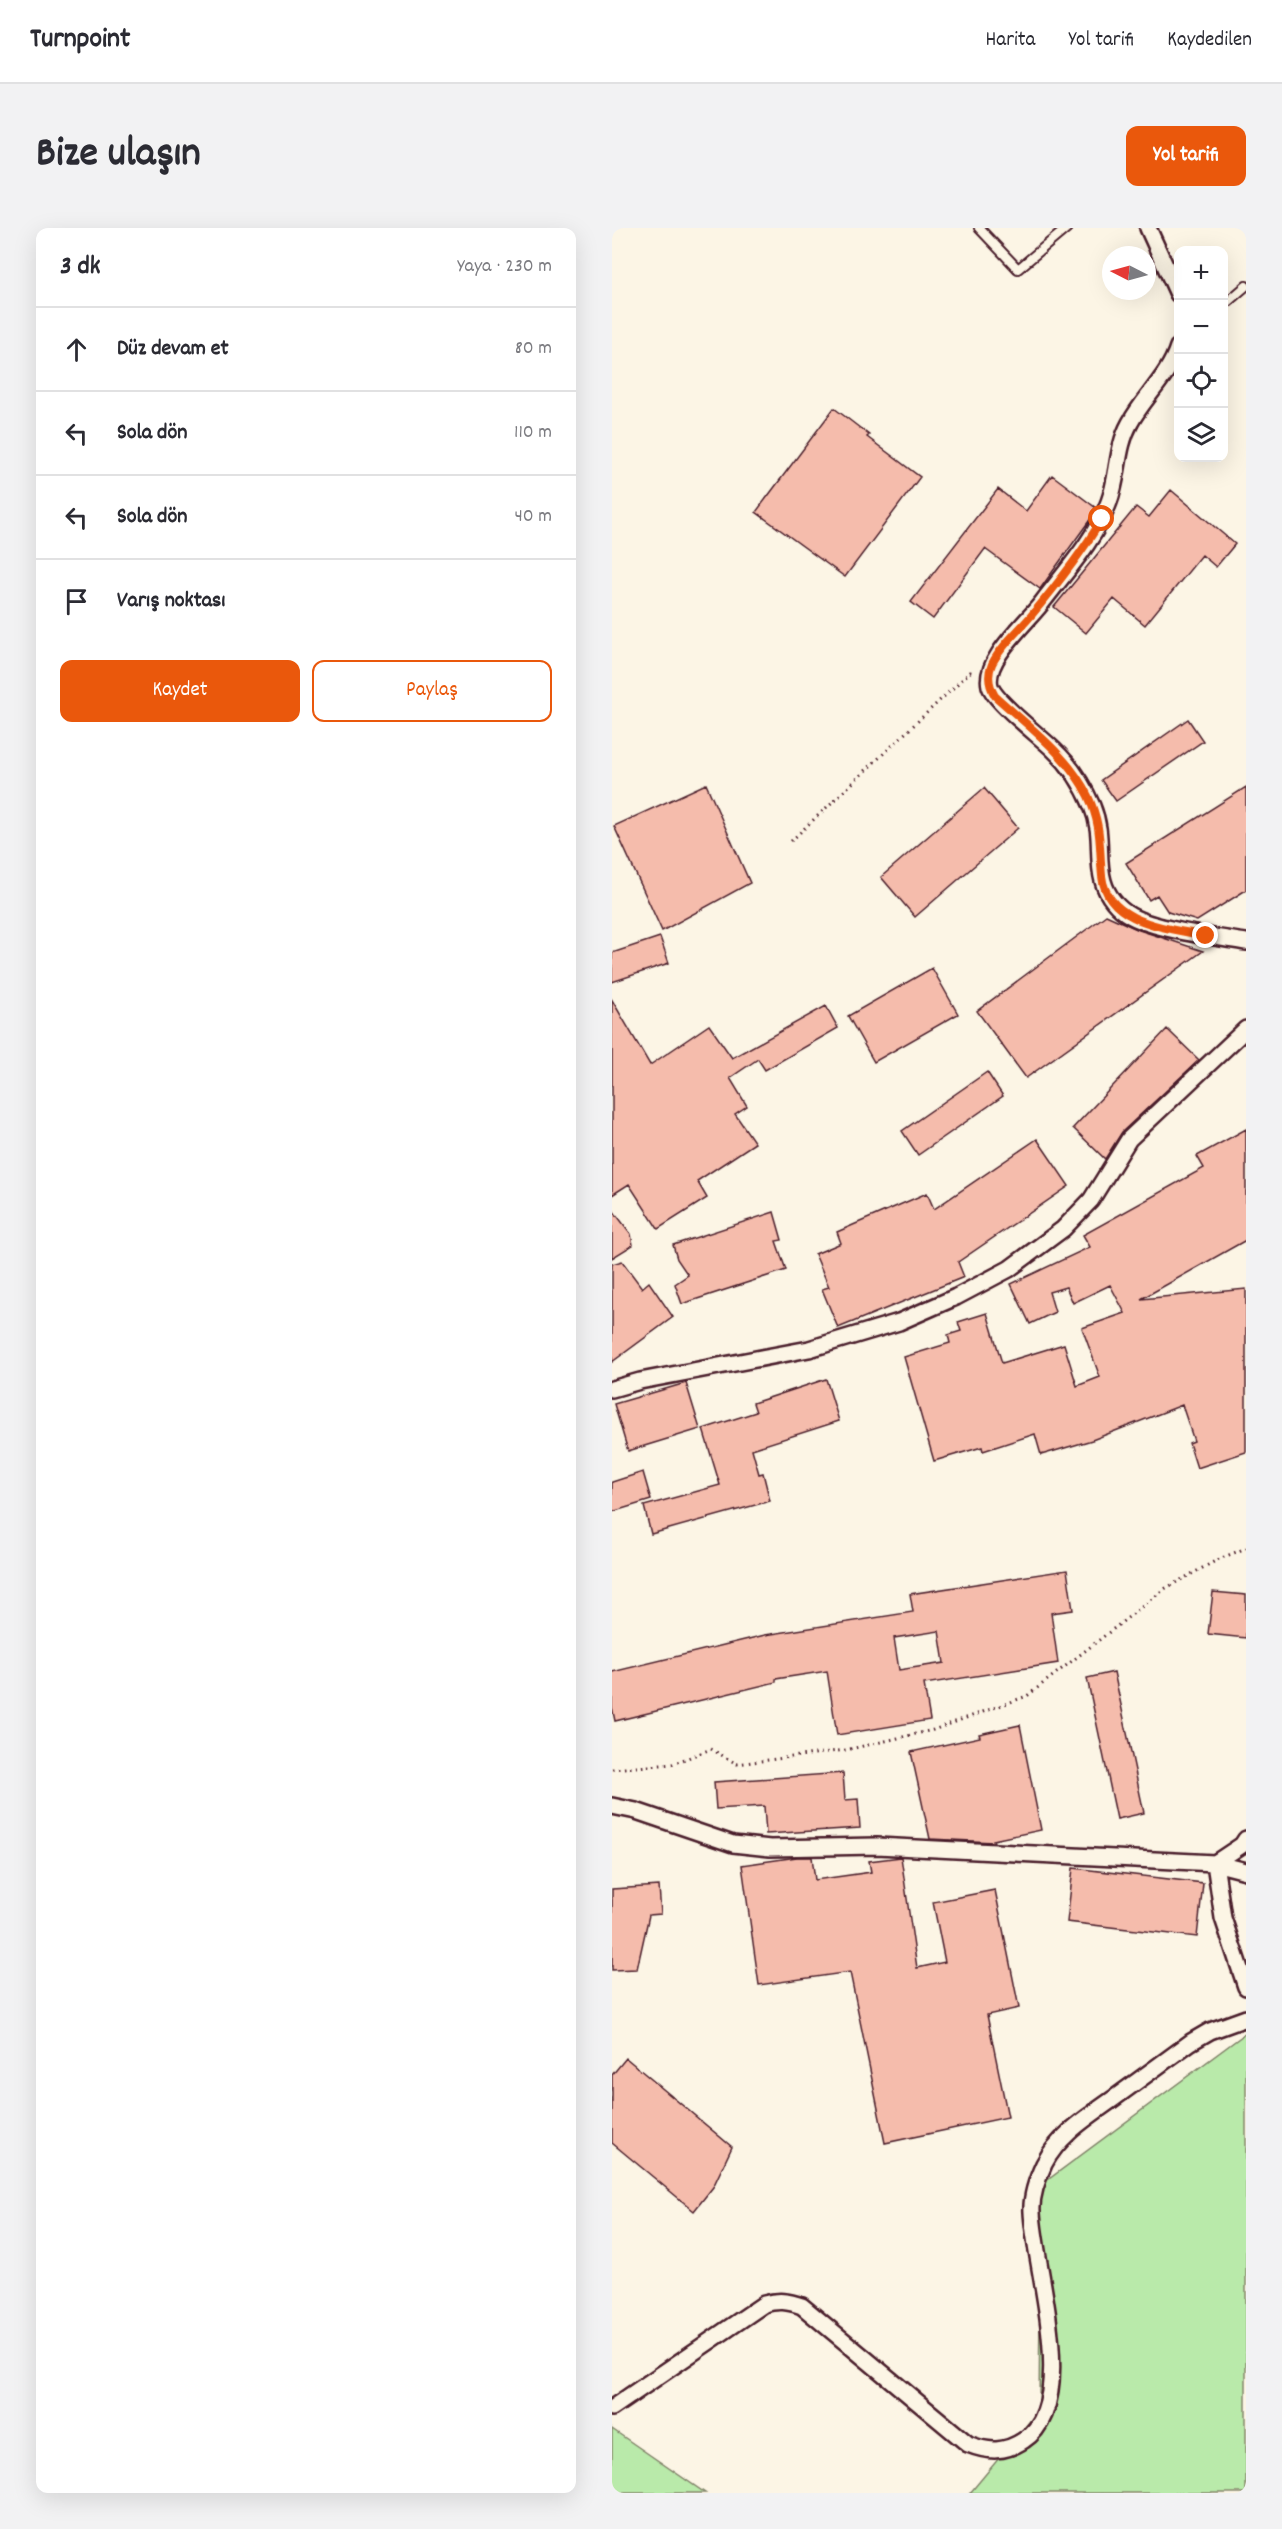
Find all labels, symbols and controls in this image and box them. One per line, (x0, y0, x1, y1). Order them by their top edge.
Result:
text: Turnpoint (30, 21, 130, 61)
text: Harita (986, 26, 1035, 56)
text: Yol tarifi (1068, 26, 1134, 56)
text: Kaydedilen (1167, 26, 1252, 56)
text: Bize ulaşın (36, 126, 201, 186)
button: Yol tarifi (1126, 126, 1246, 186)
north arrow (1102, 246, 1156, 300)
map controls (1174, 246, 1228, 462)
button: + (1174, 246, 1228, 300)
text: 3 dk (60, 249, 100, 286)
text: Yaya · 230 m (457, 253, 552, 281)
button: − (1174, 300, 1228, 354)
icon: ahead (60, 333, 93, 366)
text: Düz devam et (117, 334, 229, 365)
text: 80 m (515, 335, 552, 363)
button: locate (1174, 354, 1228, 408)
button: layers (1174, 408, 1228, 462)
icon: left (60, 417, 93, 450)
text: Sola dön (117, 418, 187, 449)
text: 110 m (514, 419, 552, 447)
icon: left (60, 501, 93, 534)
text: Sola dön (117, 502, 187, 533)
text: 40 m (514, 503, 552, 531)
route start (1088, 505, 1114, 531)
icon: arrive (60, 585, 93, 618)
text: Varış noktası (117, 586, 225, 617)
button: Kaydet (60, 660, 300, 722)
button: Paylaş (312, 660, 552, 722)
route end (1192, 922, 1218, 948)

